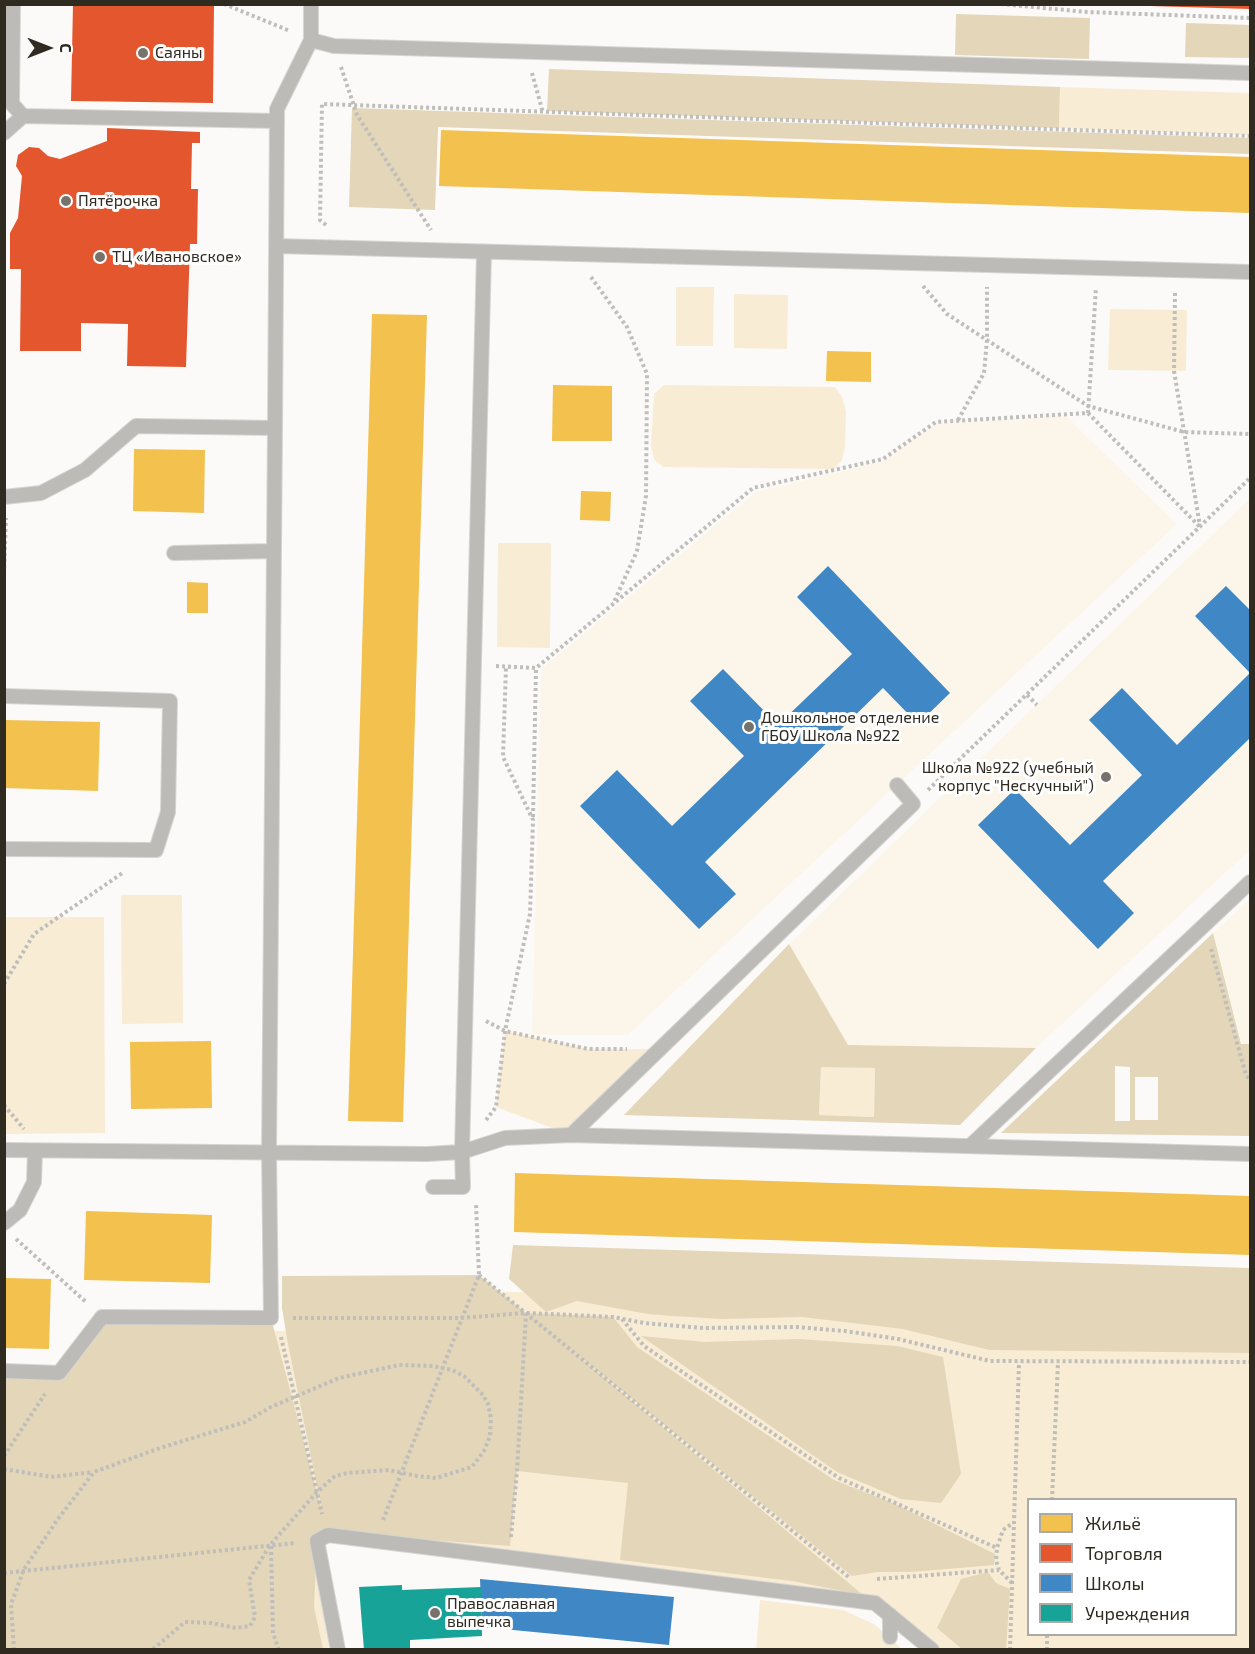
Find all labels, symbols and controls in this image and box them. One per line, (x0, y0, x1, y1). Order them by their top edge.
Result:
north arrow (18, 18, 78, 78)
text: С (57, 43, 76, 53)
place label: Саяны (155, 43, 202, 63)
marker: Саяны (136, 46, 150, 60)
place label: Пятёрочка (78, 191, 158, 211)
marker: Пятёрочка (59, 194, 73, 208)
place label: ТЦ «Ивановское» (112, 247, 242, 267)
marker: ТЦ «Ивановское» (93, 250, 107, 264)
place label: Дошкольное отделение ГБОУ Школа №922 (761, 708, 939, 746)
marker: Дошкольное отделение ГБОУ Школа №922 (742, 720, 756, 734)
place label: Школа №922 (учебный корпус "Нескучный") (922, 758, 1094, 796)
marker: Школа №922 (учебный корпус "Нескучный") (1099, 770, 1113, 784)
legend (1027, 1498, 1237, 1636)
text: Жильё (1085, 1512, 1141, 1534)
text: Торговля (1085, 1542, 1163, 1564)
text: Школы (1085, 1572, 1145, 1594)
place label: Православная выпечка (447, 1594, 555, 1632)
text: Учреждения (1085, 1602, 1190, 1624)
marker: Православная выпечка (428, 1606, 442, 1620)

